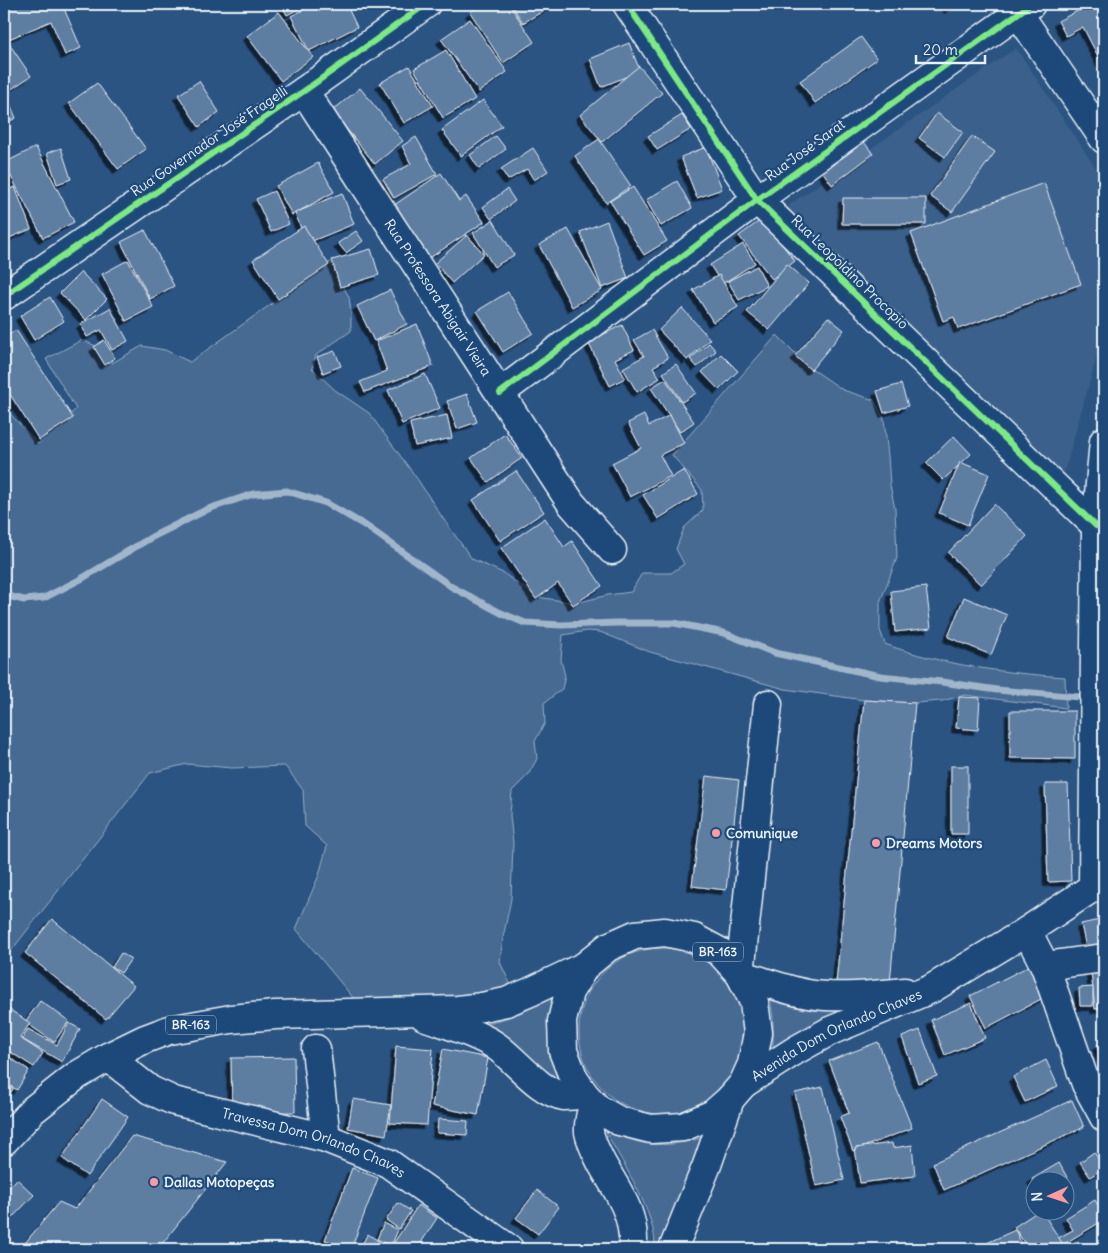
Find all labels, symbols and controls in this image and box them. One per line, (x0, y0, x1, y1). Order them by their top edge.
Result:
scale bar (916, 32, 984, 64)
text: 20 m (923, 40, 958, 59)
street label: Rua Governador José Fragelli (127, 82, 291, 200)
street label: Rua José Sarat (761, 115, 849, 185)
street label: Rua Leopoldino Procopio (788, 211, 913, 333)
street label: Rua Professora Abigair Vieira (380, 216, 495, 379)
place label: Comunique (726, 824, 798, 842)
marker: Comunique (710, 827, 722, 839)
place label: Dreams Motors (886, 834, 983, 852)
marker: Dreams Motors (870, 837, 882, 849)
road number: BR-163 (693, 942, 743, 962)
street label: Avenida Dom Orlando Chaves (748, 985, 924, 1085)
road number: BR-163 (166, 1016, 216, 1034)
street label: Travessa Dom Orlando Chaves (220, 1104, 409, 1182)
north arrow (1026, 1170, 1076, 1220)
place label: Dallas Motopeças (164, 1173, 275, 1191)
marker: Dallas Motopeças (148, 1176, 160, 1188)
text: N (1028, 1191, 1046, 1202)

